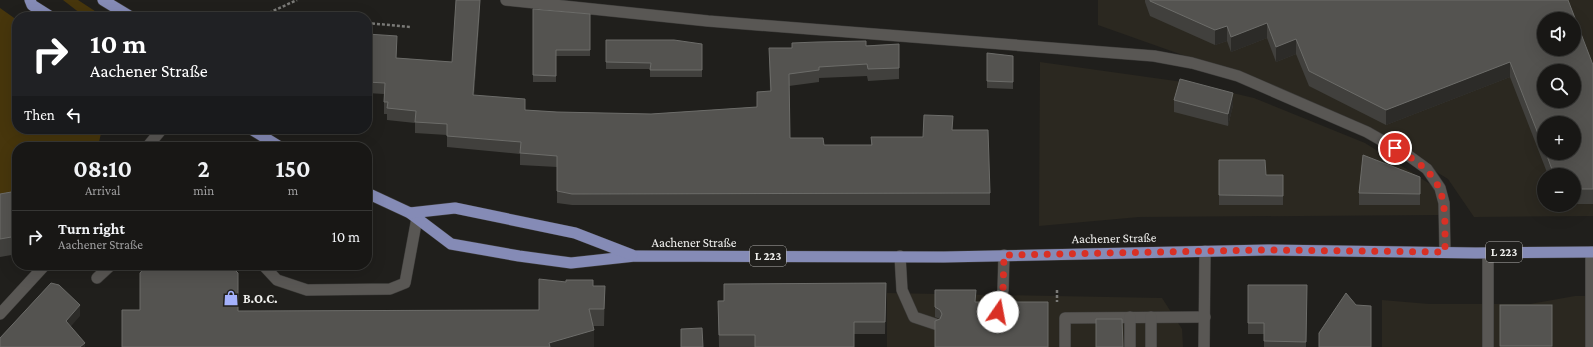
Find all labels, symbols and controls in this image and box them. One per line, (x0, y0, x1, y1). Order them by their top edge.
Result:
map controls (1537, 12, 1581, 212)
button: sound (1537, 12, 1581, 56)
icon: right (24, 28, 76, 80)
text: 10 m (90, 28, 147, 59)
text: Aachener Straße (90, 61, 208, 81)
button: search (1537, 64, 1581, 108)
icon: left (63, 104, 85, 126)
text: Then (24, 107, 55, 123)
button: + (1537, 116, 1581, 160)
pin (1378, 131, 1412, 165)
icon: arrive (1384, 137, 1406, 159)
text: 08:10 (73, 155, 132, 182)
text: 2 (198, 155, 210, 182)
text: 150 (275, 155, 311, 182)
button: − (1537, 168, 1581, 212)
text: Arrival (85, 183, 120, 198)
text: min (193, 183, 214, 198)
text: m (288, 183, 298, 198)
text: Turn right (58, 221, 125, 237)
icon: right (24, 226, 46, 248)
text: 10 m (332, 229, 360, 245)
street label: Aachener Straße (1071, 230, 1157, 246)
street label: Aachener Straße (652, 235, 737, 250)
text: Aachener Straße (58, 237, 143, 252)
road number: L 223 (1486, 242, 1522, 262)
road number: L 223 (750, 246, 786, 266)
shop icon: B.O.C. (222, 289, 240, 307)
place label: B.O.C. (243, 291, 278, 306)
position arrow (977, 291, 1019, 333)

